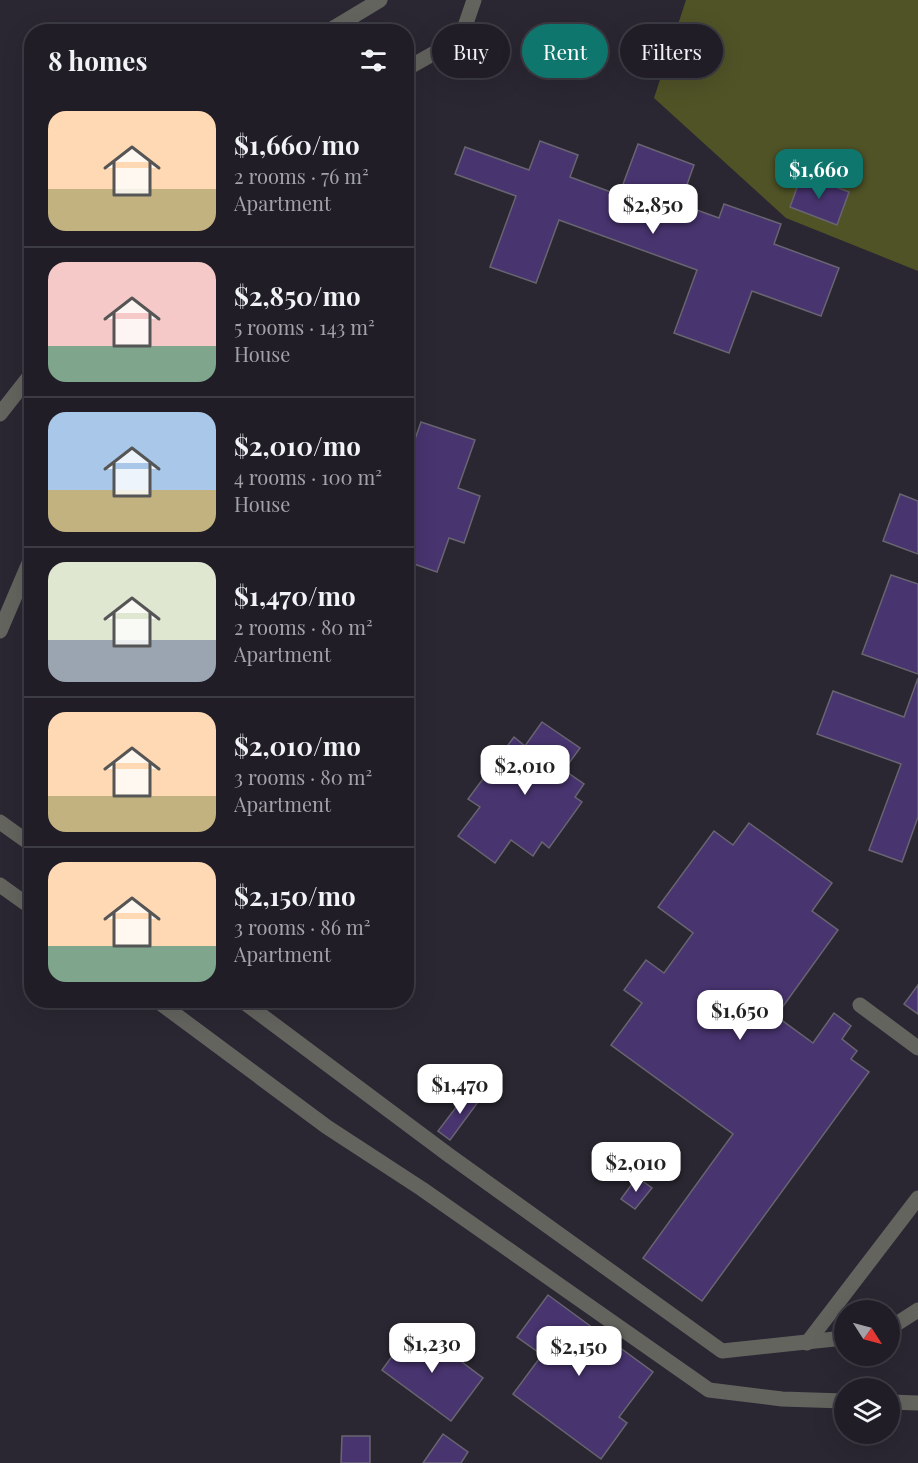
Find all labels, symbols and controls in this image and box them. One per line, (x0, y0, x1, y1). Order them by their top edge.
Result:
chip: Buy (432, 24, 510, 78)
chip: Rent (522, 24, 608, 78)
chip: Filters (620, 24, 723, 78)
text: 8 homes (48, 43, 147, 78)
icon: filters (357, 44, 390, 77)
text: $1,660/mo (234, 127, 360, 162)
icon: home (96, 135, 168, 207)
pin: $1,660 (770, 149, 868, 200)
text: $1,660 (789, 155, 849, 182)
text: 2 rooms · 76 m² (234, 162, 369, 189)
pin: $2,850 (604, 184, 702, 235)
text: Apartment (234, 189, 331, 216)
text: $2,850 (623, 190, 683, 217)
text: $2,850/mo (234, 278, 361, 313)
icon: home (96, 286, 168, 358)
text: 5 rooms · 143 m² (234, 313, 375, 340)
text: House (234, 340, 290, 367)
text: $2,010/mo (234, 428, 361, 463)
icon: home (96, 436, 168, 508)
text: 4 rooms · 100 m² (234, 463, 382, 490)
text: House (234, 490, 290, 517)
text: $1,470/mo (234, 578, 356, 613)
icon: home (96, 586, 168, 658)
text: 2 rooms · 80 m² (234, 613, 373, 640)
text: Apartment (234, 640, 331, 667)
text: $2,010/mo (234, 728, 361, 763)
icon: home (96, 736, 168, 808)
pin: $2,010 (476, 745, 574, 796)
text: $2,010 (495, 751, 555, 778)
text: 3 rooms · 80 m² (234, 763, 372, 790)
text: Apartment (234, 790, 331, 817)
text: $2,150/mo (234, 878, 356, 913)
icon: home (96, 886, 168, 958)
text: 3 rooms · 86 m² (234, 913, 371, 940)
text: Apartment (234, 940, 331, 967)
pin: $1,650 (691, 990, 789, 1041)
text: $1,650 (711, 996, 769, 1023)
pin: $1,470 (411, 1064, 509, 1115)
text: $1,470 (432, 1070, 488, 1097)
pin: $2,010 (587, 1142, 685, 1193)
text: $2,010 (606, 1148, 666, 1175)
north arrow (834, 1300, 900, 1366)
map controls (834, 1300, 900, 1444)
pin: $1,230 (383, 1323, 481, 1374)
pin: $2,150 (530, 1326, 628, 1377)
text: $1,230 (403, 1329, 461, 1356)
text: $2,150 (551, 1332, 607, 1359)
button: layers (834, 1378, 900, 1444)

